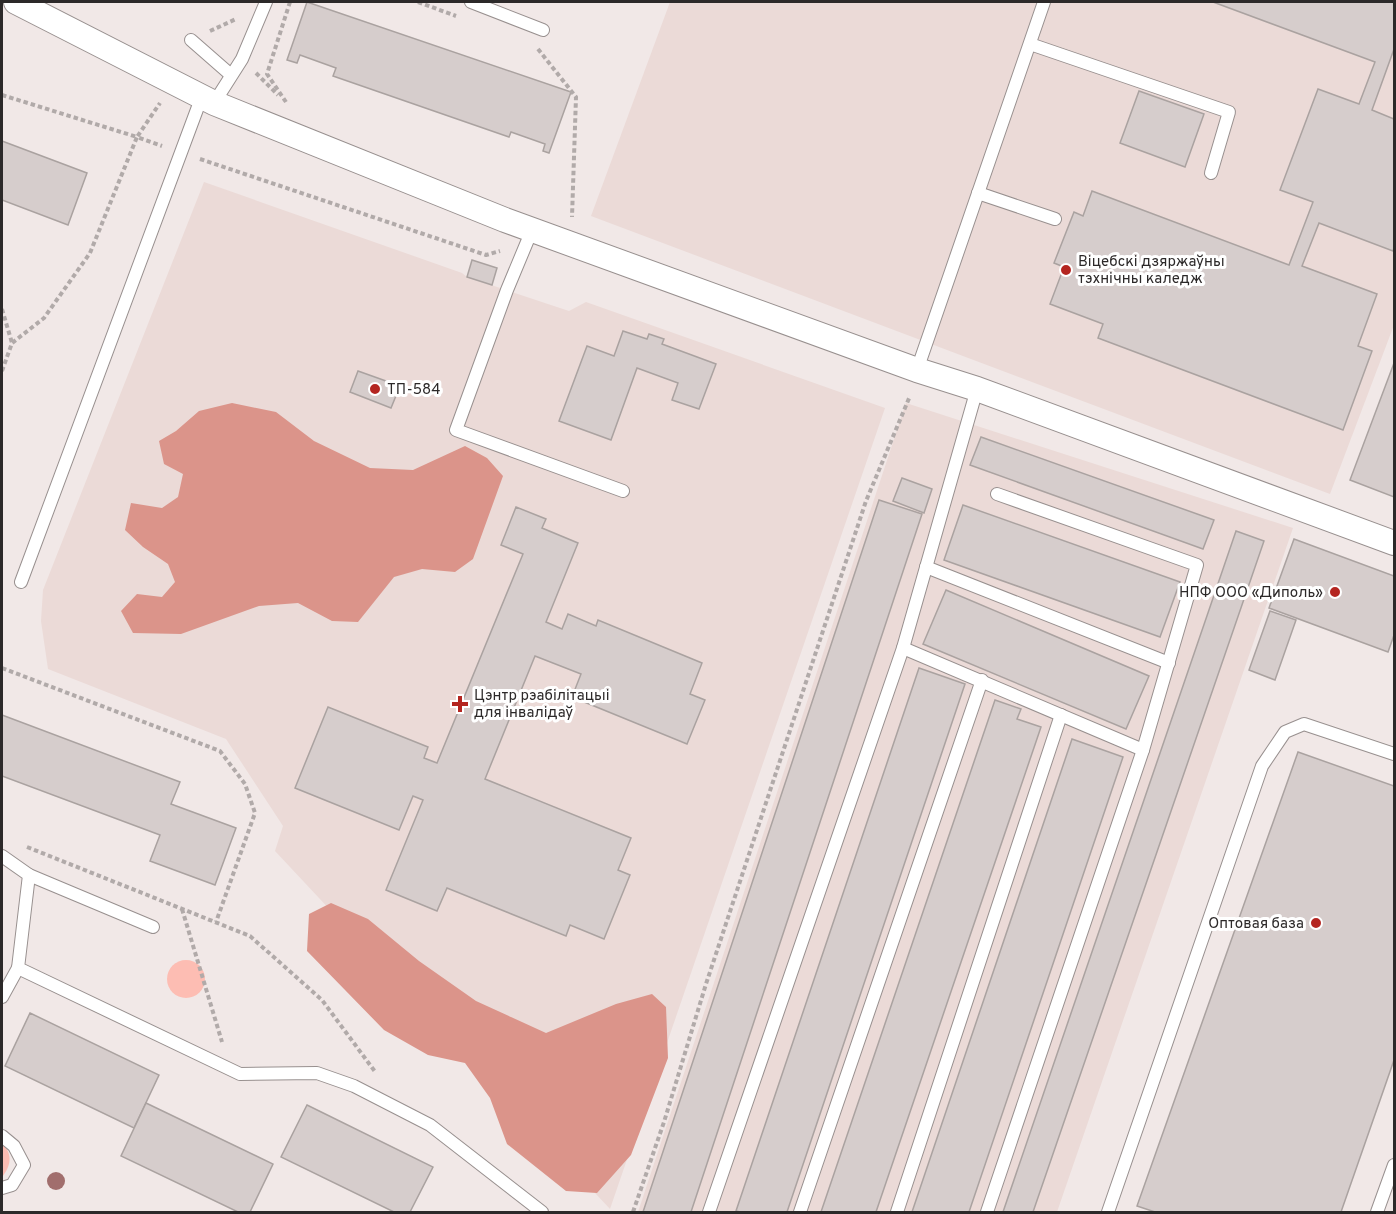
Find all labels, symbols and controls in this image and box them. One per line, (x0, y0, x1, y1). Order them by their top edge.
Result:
place label: Віцебскі дзяржаўны тэхнічны каледж (1078, 253, 1225, 289)
marker: Віцебскі дзяржаўны тэхнічны каледж (1059, 263, 1073, 277)
place label: ТП-584 (387, 381, 441, 400)
marker: ТП-584 (368, 382, 382, 396)
place label: НПФ ООО «Диполь» (1179, 584, 1323, 603)
marker: НПФ ООО «Диполь» (1328, 585, 1342, 599)
place label: Цэнтр рэабілітацыі для інвалідаў (474, 687, 609, 723)
marker: Цэнтр рэабілітацыі для інвалідаў (451, 695, 469, 713)
place label: Оптовая база (1208, 915, 1304, 934)
marker: Оптовая база (1309, 916, 1323, 930)

